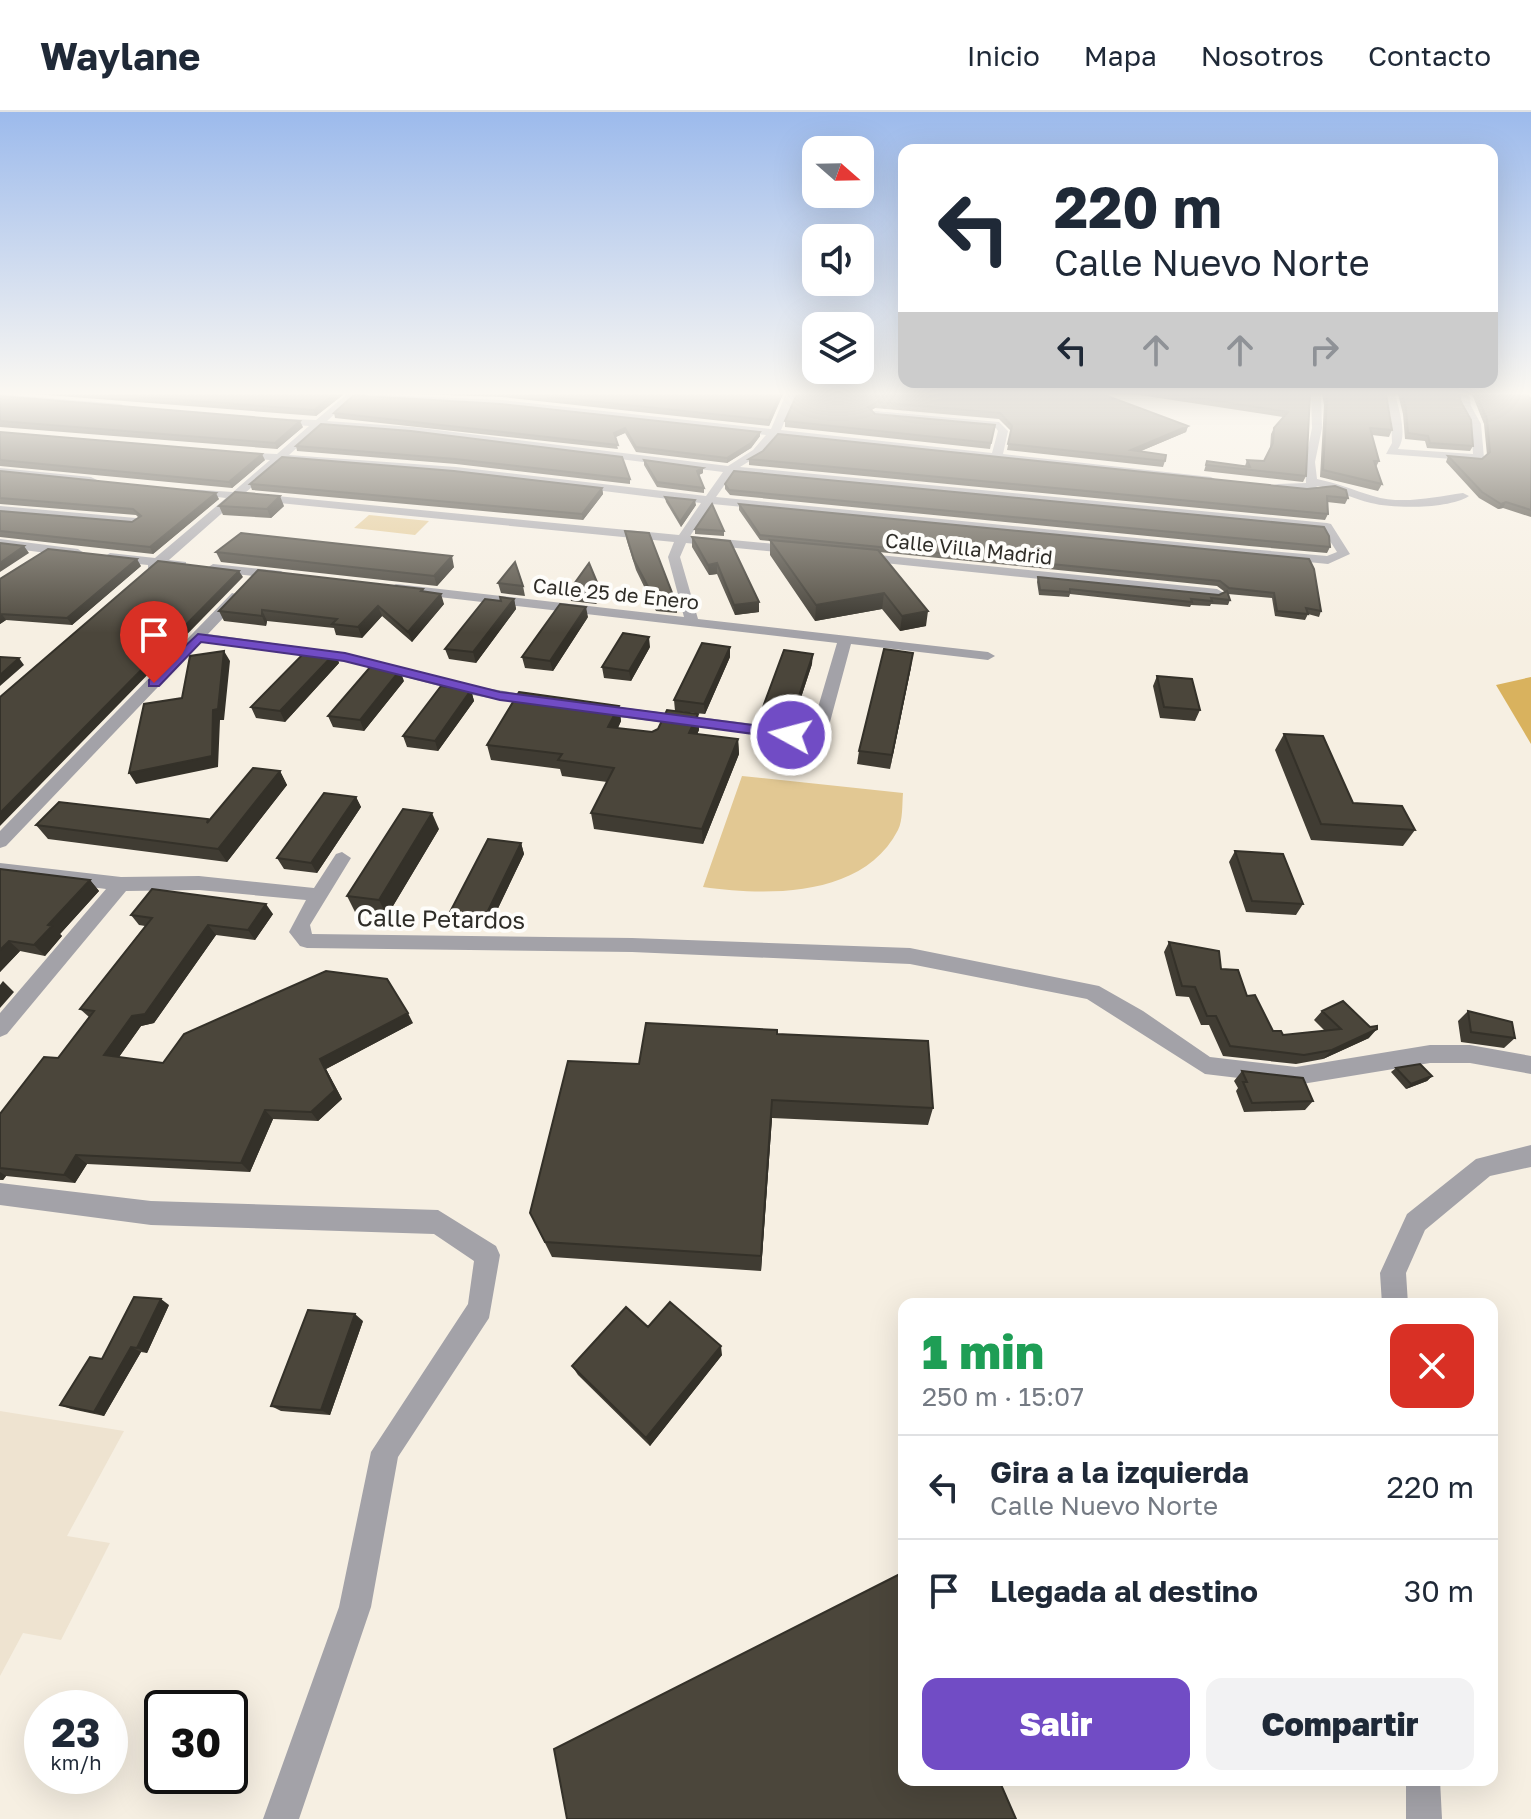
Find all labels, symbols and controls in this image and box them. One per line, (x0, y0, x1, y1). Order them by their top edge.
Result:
text: Waylane (40, 33, 201, 78)
text: Inicio (967, 39, 1040, 72)
text: Mapa (1084, 39, 1157, 72)
text: Nosotros (1201, 39, 1324, 72)
text: Contacto (1368, 39, 1491, 72)
north arrow (802, 136, 874, 208)
map controls (802, 136, 874, 384)
text: 220 m (1054, 173, 1222, 240)
icon: left (922, 176, 1026, 280)
button: sound (802, 224, 874, 296)
text: Calle Nuevo Norte (1054, 241, 1370, 284)
button: layers (802, 312, 874, 384)
icon: left (1050, 328, 1094, 372)
icon: ahead (1134, 328, 1178, 372)
icon: ahead (1218, 328, 1262, 372)
icon: right (1302, 328, 1346, 372)
street label: Calle Villa Madrid (884, 527, 1054, 569)
street label: Calle 25 de Enero (532, 572, 700, 614)
pin (120, 601, 188, 683)
icon: arrive (132, 613, 176, 657)
position arrow (749, 693, 833, 777)
street label: Calle Petardos (357, 902, 525, 934)
text: 1 min (922, 1322, 1044, 1380)
button: close (1390, 1324, 1474, 1408)
text: 250 m · 15:07 (922, 1381, 1084, 1412)
text: Gira a la izquierda (990, 1454, 1249, 1490)
icon: left (922, 1465, 966, 1509)
text: 220 m (1387, 1469, 1474, 1505)
text: Calle Nuevo Norte (990, 1490, 1218, 1521)
icon: arrive (922, 1569, 966, 1613)
text: Llegada al destino (990, 1573, 1258, 1609)
text: 30 m (1404, 1573, 1474, 1609)
button: Salir (922, 1678, 1190, 1770)
button: Compartir (1206, 1678, 1474, 1770)
speed limit sign: 30 (144, 1690, 248, 1794)
text: 23 (52, 1708, 100, 1756)
text: km/h (51, 1750, 101, 1774)

